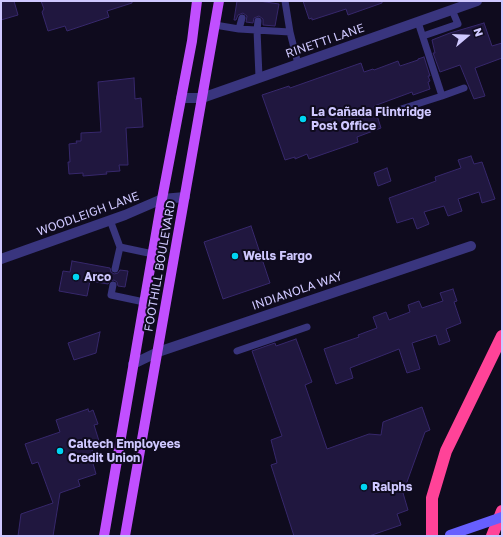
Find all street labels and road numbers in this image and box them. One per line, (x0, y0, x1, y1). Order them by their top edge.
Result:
street label: RINETTI LANE (284, 21, 366, 61)
street label: WOODLEIGH LANE (35, 189, 141, 239)
street label: FOOTHILL BOULEVARD (141, 199, 179, 333)
street label: INDIANOLA WAY (250, 269, 344, 313)

